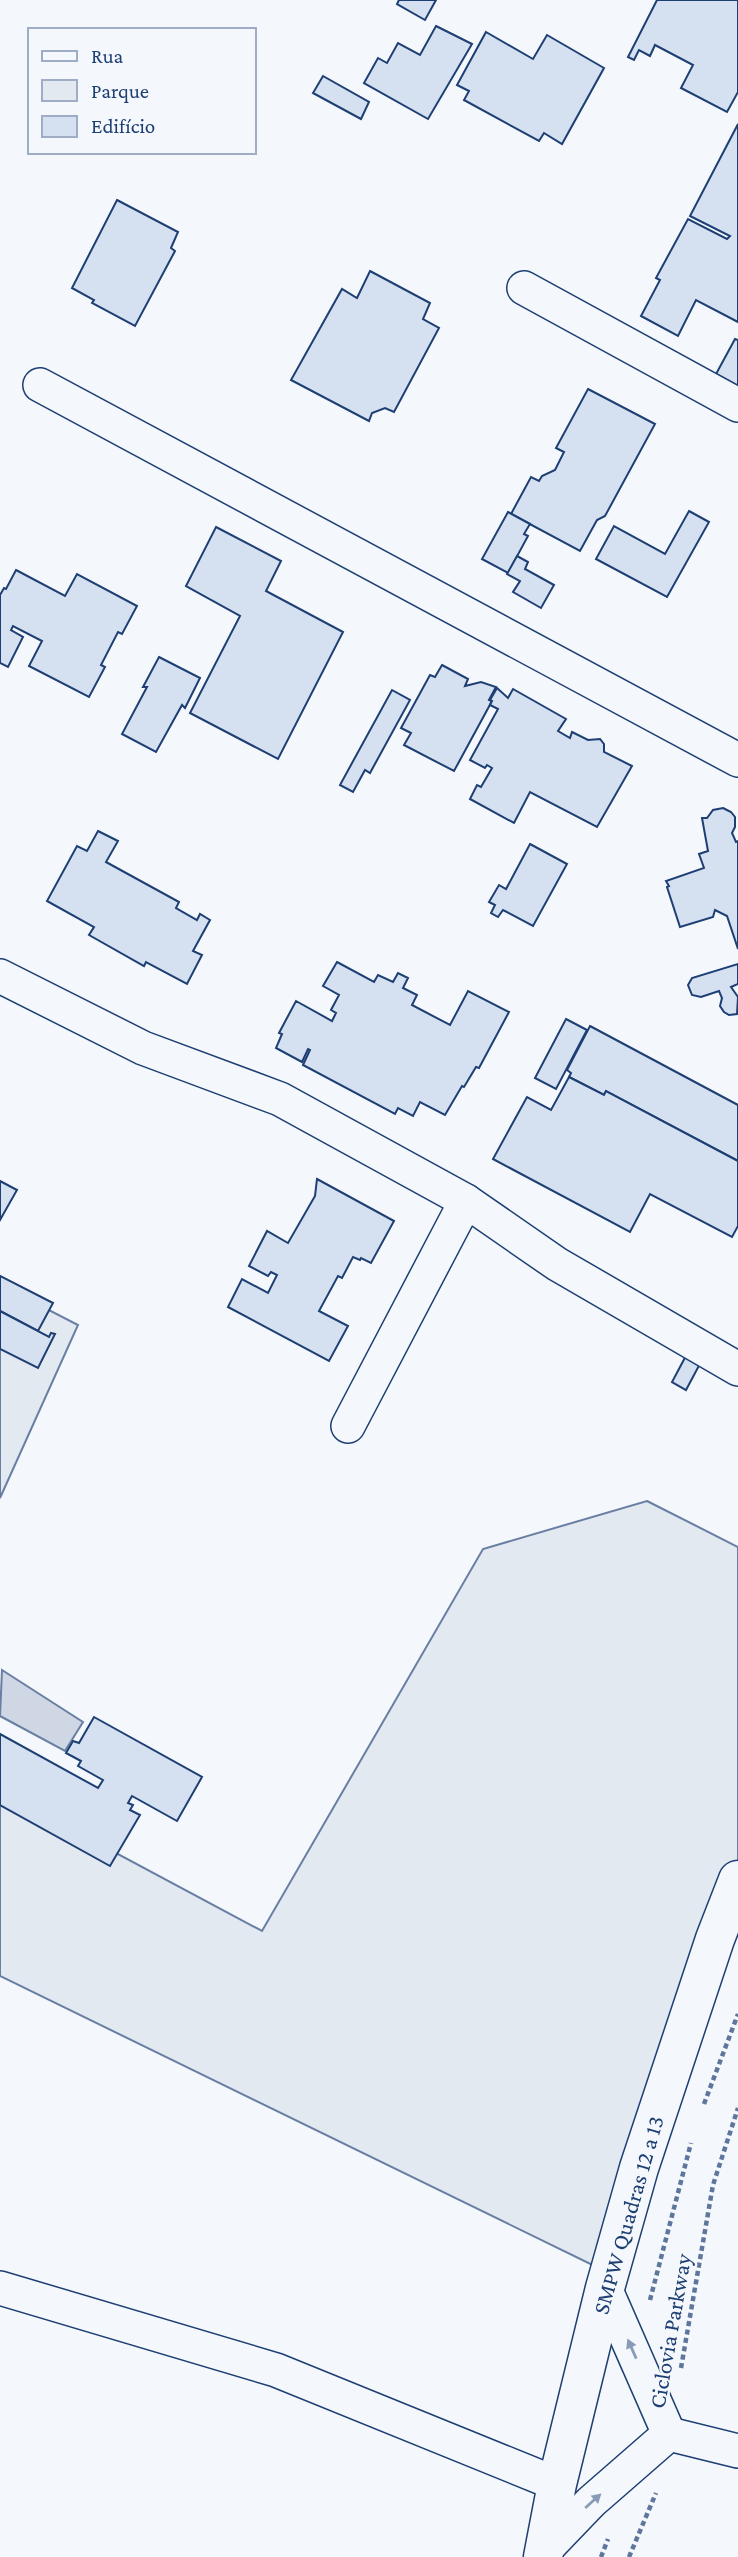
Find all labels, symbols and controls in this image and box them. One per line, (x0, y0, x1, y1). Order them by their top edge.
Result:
legend (28, 28, 256, 154)
text: Rua (91, 44, 124, 68)
text: Parque (91, 79, 149, 103)
text: Edifício (91, 114, 155, 138)
street label: SMPW Quadras 12 a 13 (587, 2113, 669, 2317)
street label: Ciclovia Parkway (644, 2251, 696, 2410)
one-way arrow (626, 2339, 637, 2360)
one-way arrow (584, 2494, 601, 2510)

